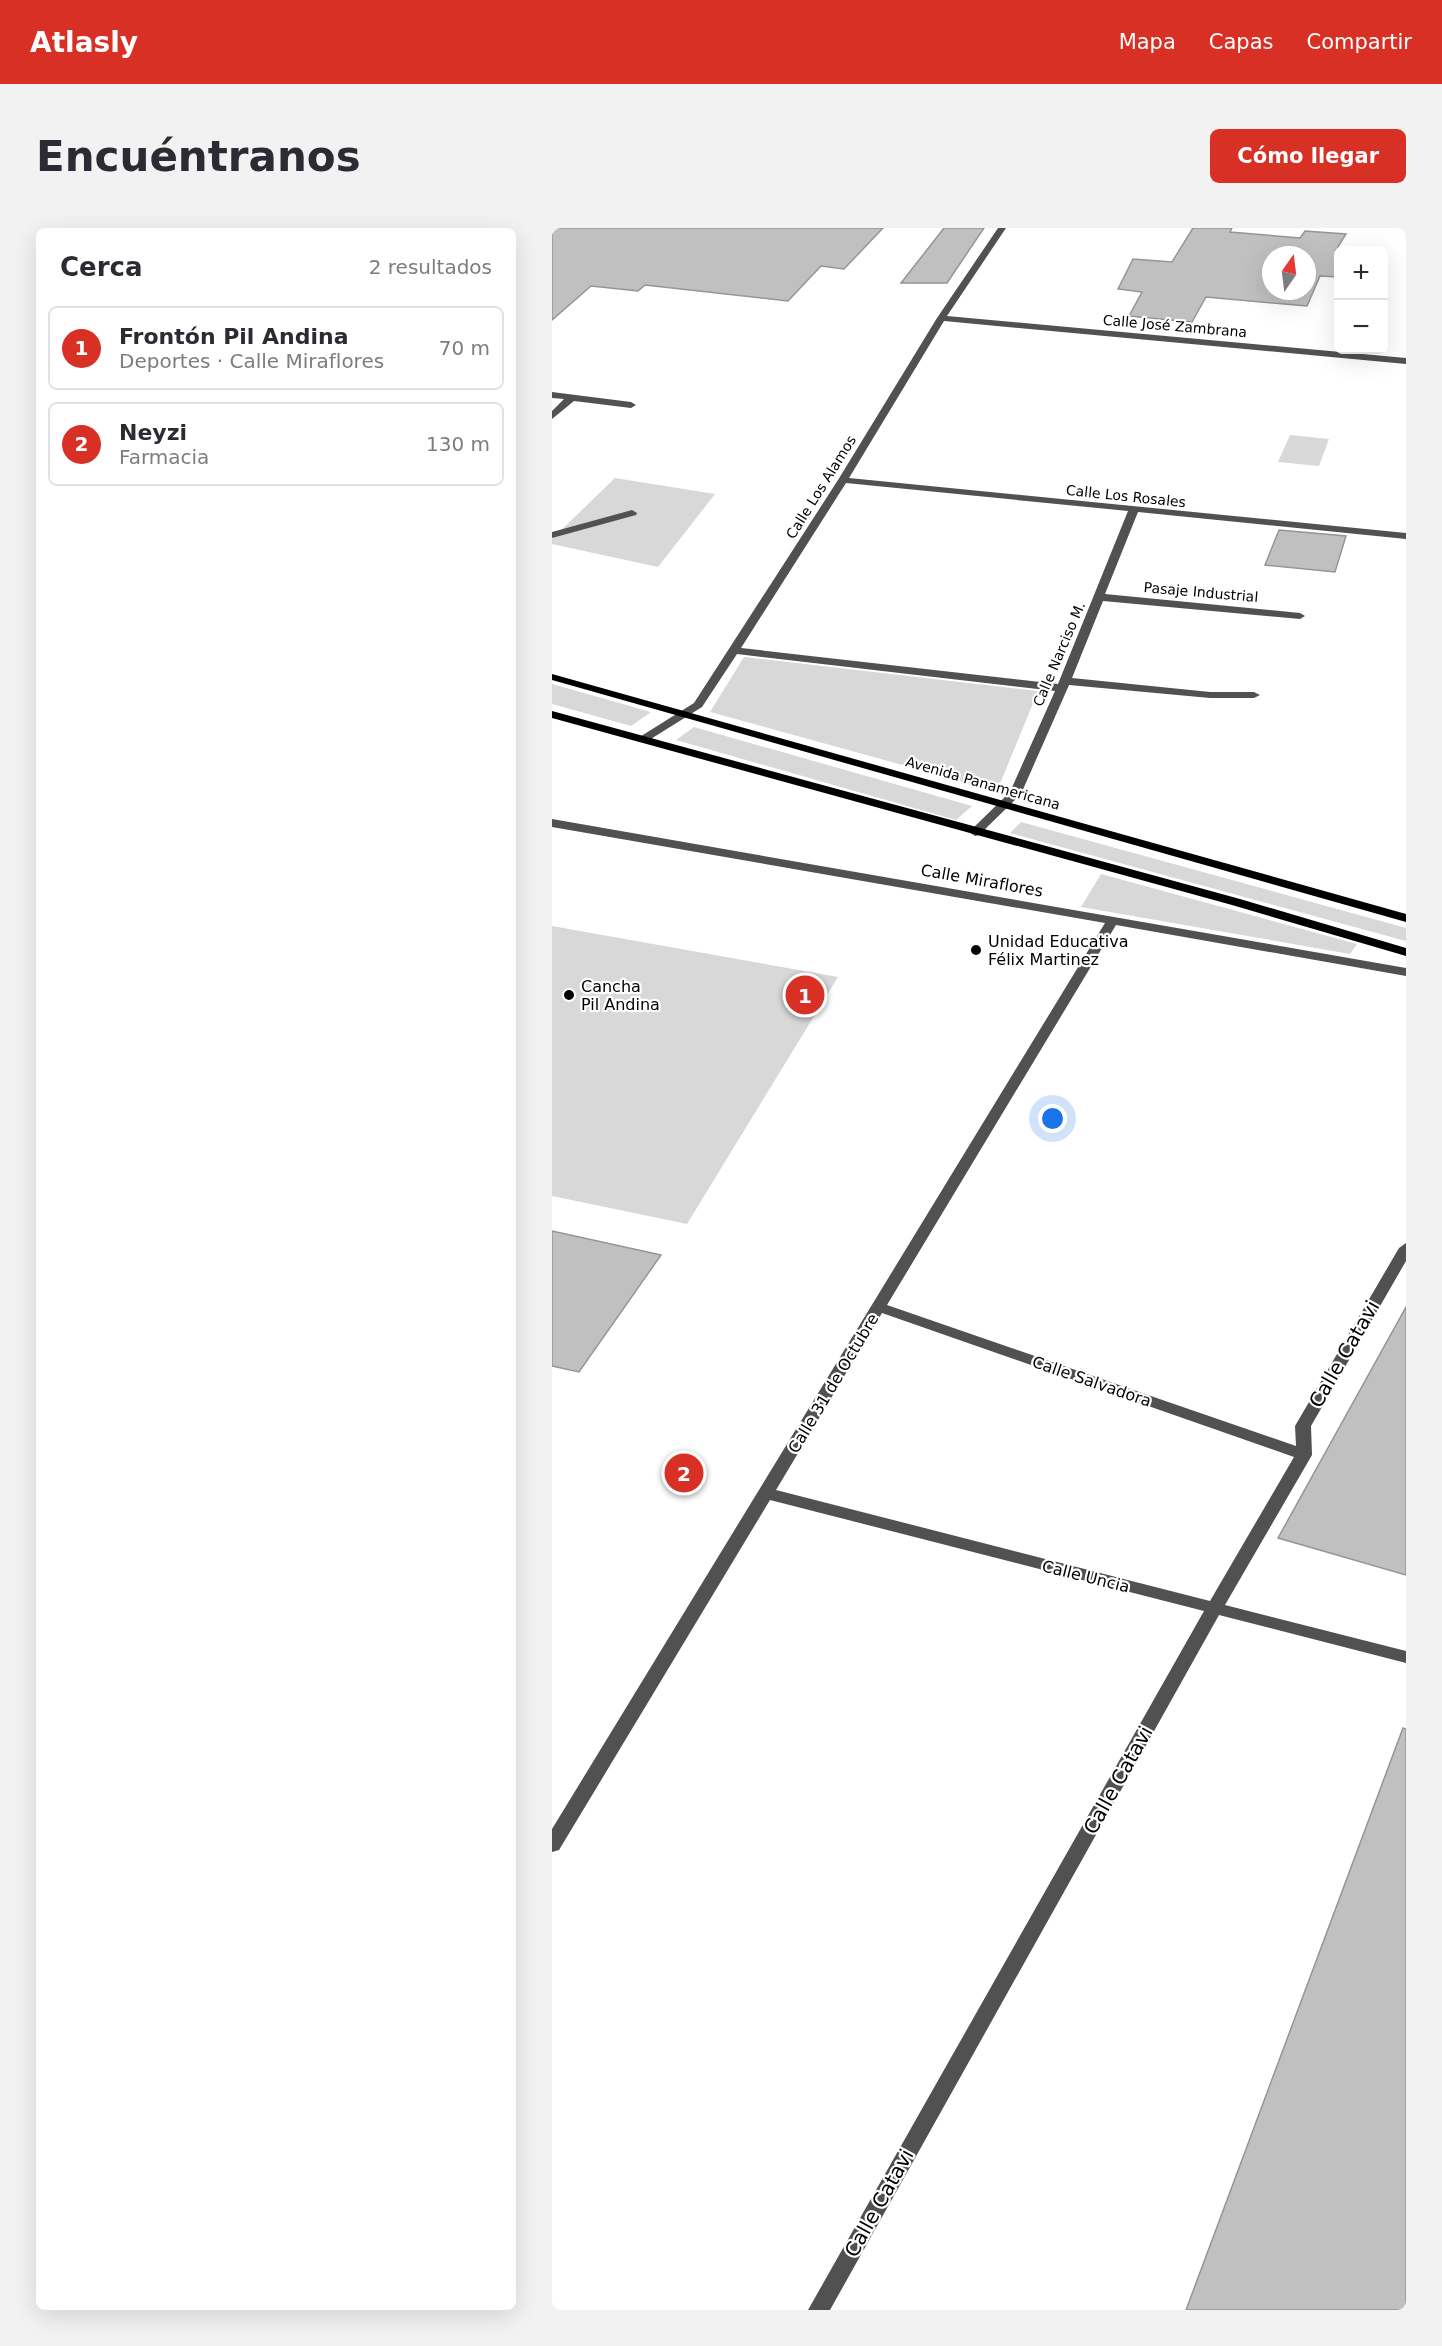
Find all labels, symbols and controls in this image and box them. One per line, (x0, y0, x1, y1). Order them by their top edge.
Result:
text: Atlasly (30, 26, 138, 59)
text: Mapa (1119, 30, 1176, 54)
text: Capas (1209, 30, 1273, 54)
text: Compartir (1306, 30, 1412, 54)
button: Cómo llegar (1210, 129, 1406, 183)
text: Encuéntranos (36, 132, 361, 181)
north arrow (1262, 246, 1316, 300)
map controls (1334, 246, 1388, 354)
button: + (1334, 246, 1388, 300)
text: Cerca (60, 252, 143, 282)
text: 2 resultados (369, 255, 492, 279)
button: − (1334, 300, 1388, 354)
street label: Calle José Zambrana (1102, 312, 1248, 340)
text: Frontón Pil Andina (119, 324, 349, 349)
text: 1 (75, 336, 88, 360)
text: 70 m (439, 336, 490, 360)
text: Deportes · Calle Miraflores (119, 349, 384, 373)
text: Neyzi (119, 420, 187, 445)
text: 2 (75, 432, 88, 456)
text: 130 m (426, 432, 490, 456)
street label: Calle Los Alamos (783, 432, 859, 542)
text: Farmacia (119, 445, 209, 469)
street label: Calle Los Rosales (1065, 482, 1187, 510)
street label: Pasaje Industrial (1143, 579, 1259, 605)
street label: Calle Narciso M. (1030, 599, 1088, 709)
street label: Avenida Panamericana (904, 753, 1062, 813)
street label: Calle Miraflores (919, 860, 1044, 901)
place label: Unidad Educativa Félix Martinez (988, 932, 1129, 969)
marker: Unidad Educativa Félix Martinez (969, 943, 983, 957)
pin: 1 (786, 972, 824, 1017)
place label: Cancha Pil Andina (581, 977, 660, 1014)
marker: Cancha Pil Andina (562, 988, 576, 1002)
your location (1038, 1104, 1067, 1133)
street label: Calle Catavi (1304, 1296, 1384, 1412)
street label: Calle 31 de Octubre (784, 1310, 883, 1456)
street label: Calle Salvadora (1030, 1352, 1154, 1411)
pin: 2 (664, 1450, 704, 1496)
street label: Calle Uncia (1040, 1556, 1132, 1597)
street label: Calle Catavi (1078, 1722, 1158, 1838)
street label: Calle Catavi (839, 2145, 919, 2261)

